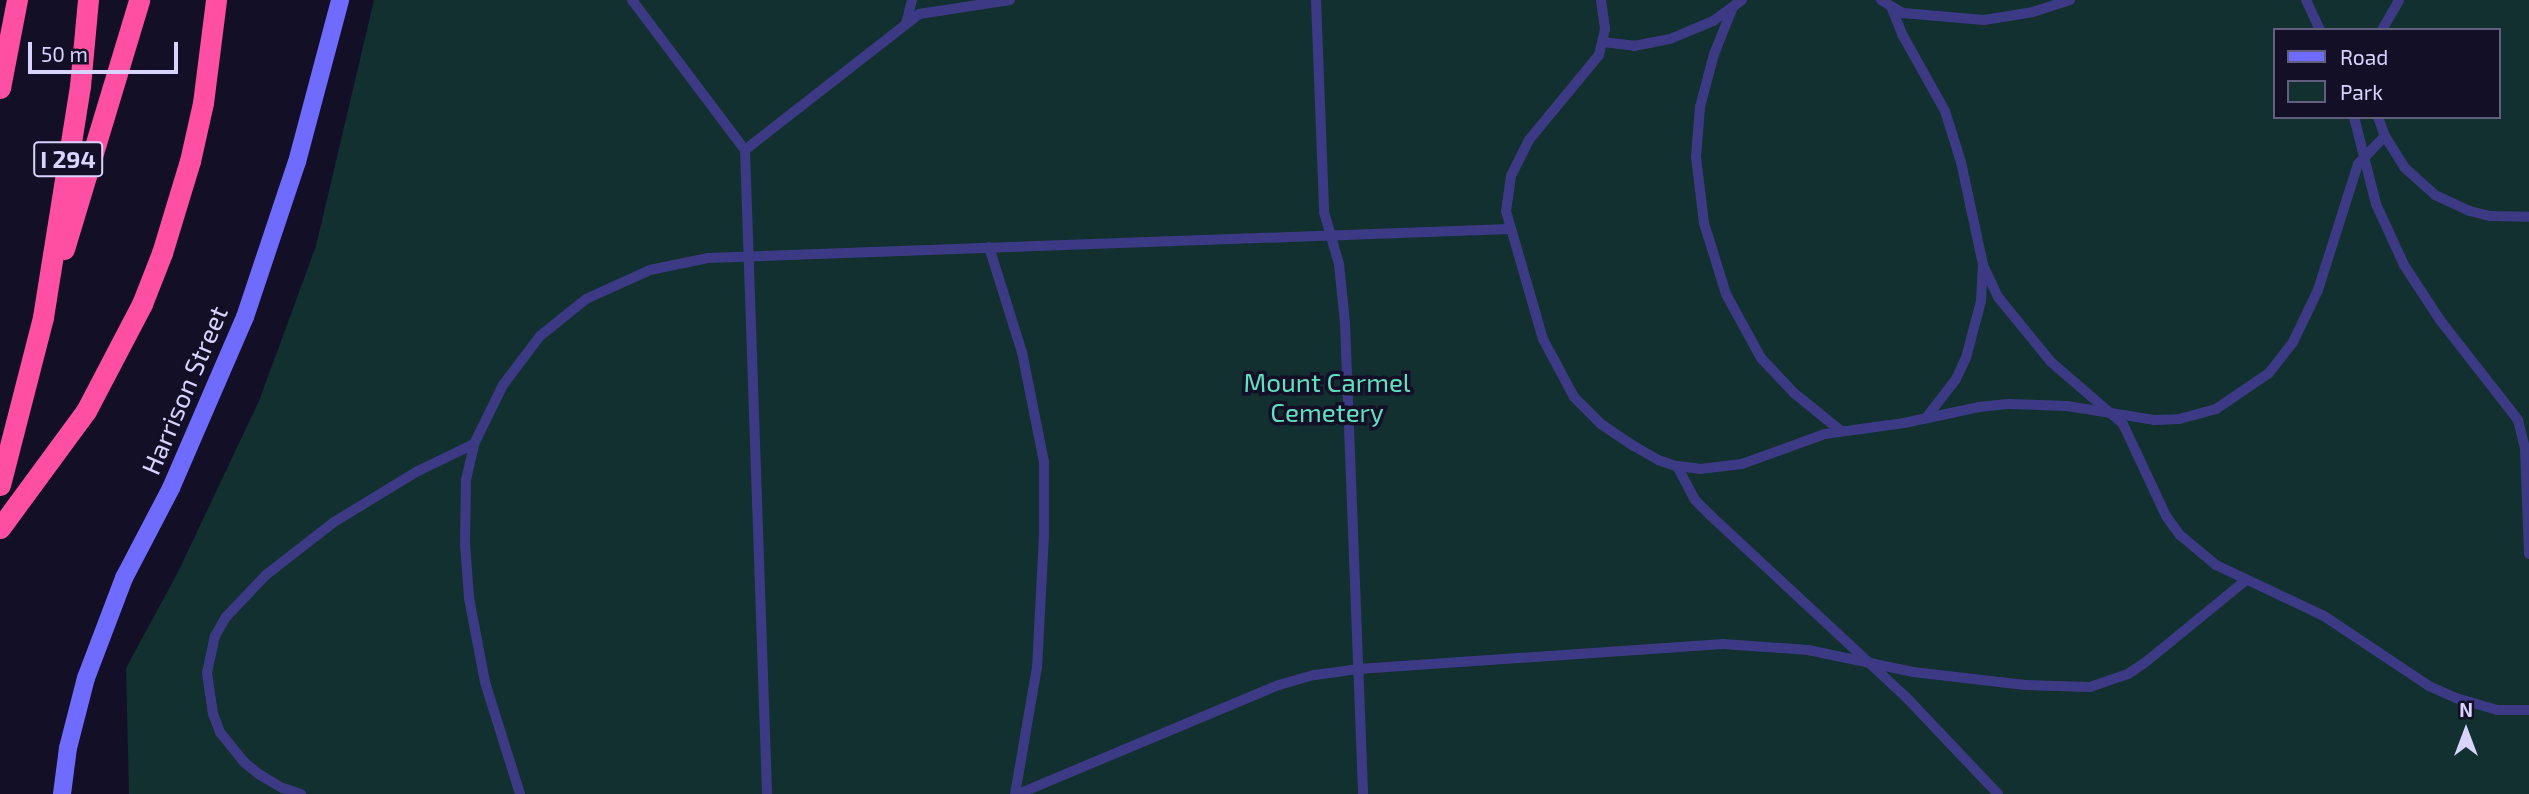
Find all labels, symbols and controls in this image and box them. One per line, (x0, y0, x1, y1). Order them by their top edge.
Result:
scale bar (32, 28, 182, 72)
legend (2274, 28, 2501, 119)
text: 50 m (41, 41, 88, 66)
text: Road (2340, 44, 2388, 69)
text: Park (2340, 79, 2383, 104)
road number: I 294 (33, 139, 103, 180)
street label: Harrison Street (134, 301, 234, 479)
park label: Mount Carmel Cemetery (1243, 366, 1411, 428)
north arrow (2431, 696, 2501, 766)
text: N (2459, 698, 2473, 721)

